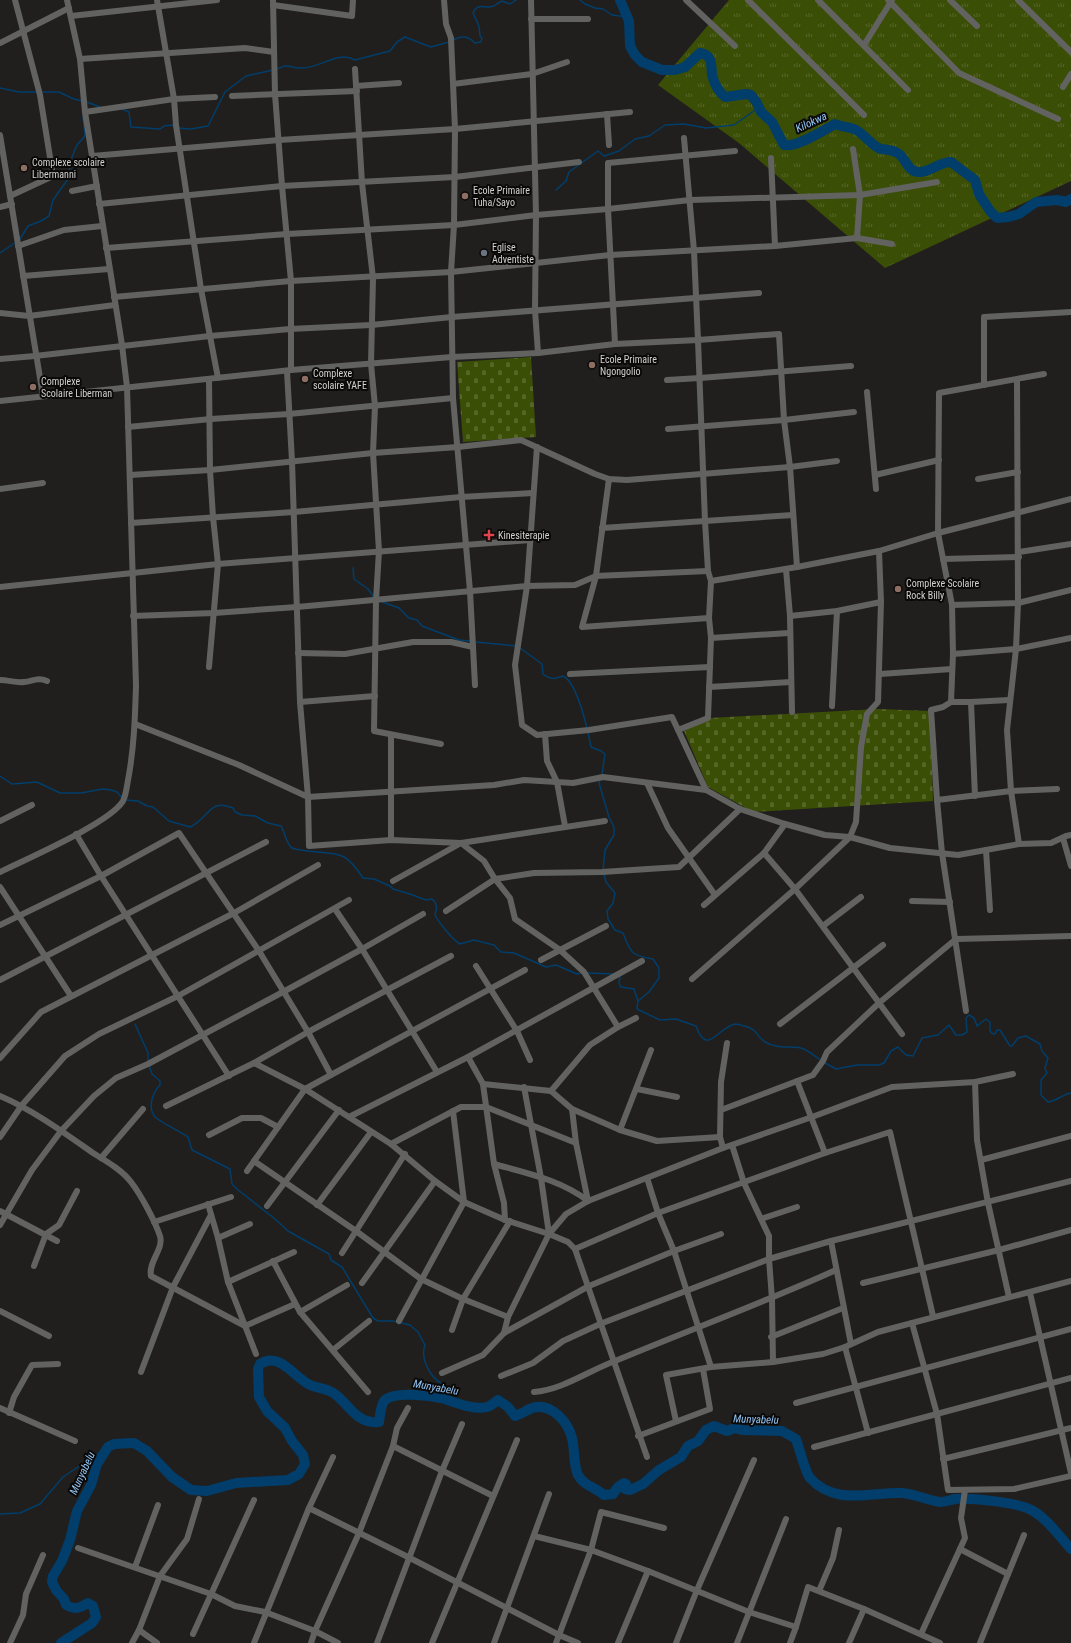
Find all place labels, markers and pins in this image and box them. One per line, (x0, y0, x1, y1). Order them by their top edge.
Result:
place label: Complexe scolaire Libermanni (32, 157, 105, 180)
marker: Complexe scolaire Libermanni (19, 163, 29, 173)
place label: Ecole Primaire Tuha/Sayo (473, 185, 530, 208)
marker: Ecole Primaire Tuha/Sayo (460, 191, 470, 201)
place label: Eglise Adventiste (492, 242, 534, 265)
marker: Eglise Adventiste (479, 248, 489, 258)
place label: Ecole Primaire Ngongolio (600, 354, 657, 377)
marker: Ecole Primaire Ngongolio (587, 360, 597, 370)
place label: Complexe scolaire YAFE (313, 368, 367, 391)
marker: Complexe scolaire YAFE (300, 374, 310, 384)
place label: Complexe Scolaire Liberman (41, 376, 112, 399)
marker: Complexe Scolaire Liberman (28, 382, 38, 392)
marker: Kinesiterapie (483, 529, 495, 541)
place label: Kinesiterapie (498, 530, 550, 541)
place label: Complexe Scolaire Rock Billy (906, 578, 980, 601)
marker: Complexe Scolaire Rock Billy (893, 584, 903, 594)

